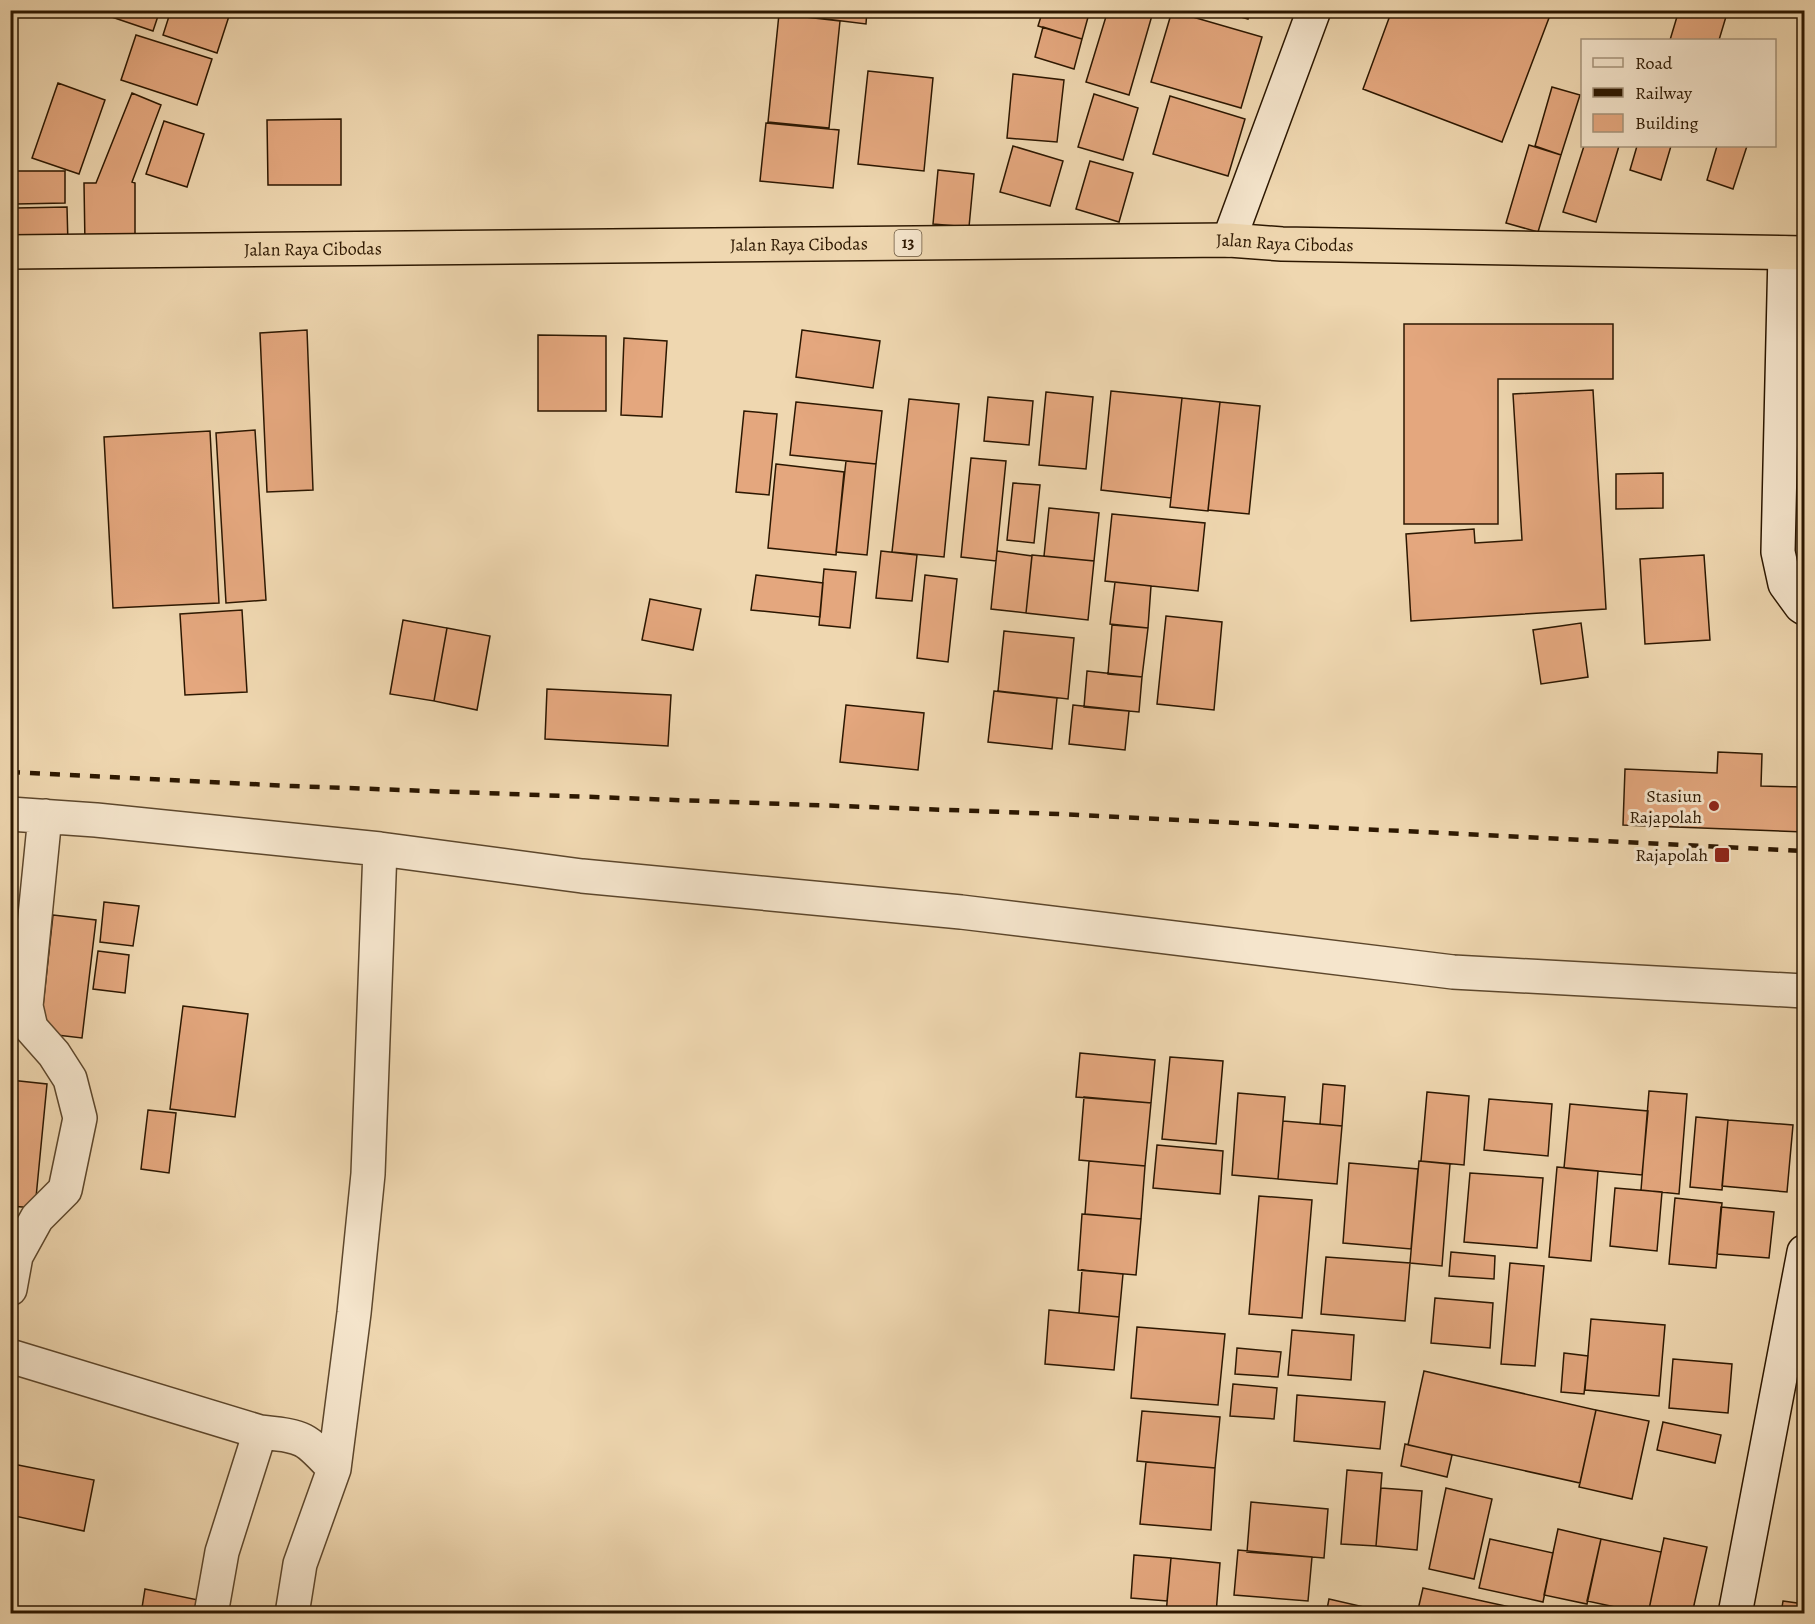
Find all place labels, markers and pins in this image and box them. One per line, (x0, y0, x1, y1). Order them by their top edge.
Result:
place label: Stasiun Rajapolah (1629, 784, 1702, 829)
marker: Stasiun Rajapolah (1707, 799, 1721, 813)
place label: Rajapolah (1635, 843, 1708, 867)
marker: Rajapolah (1713, 846, 1731, 864)

